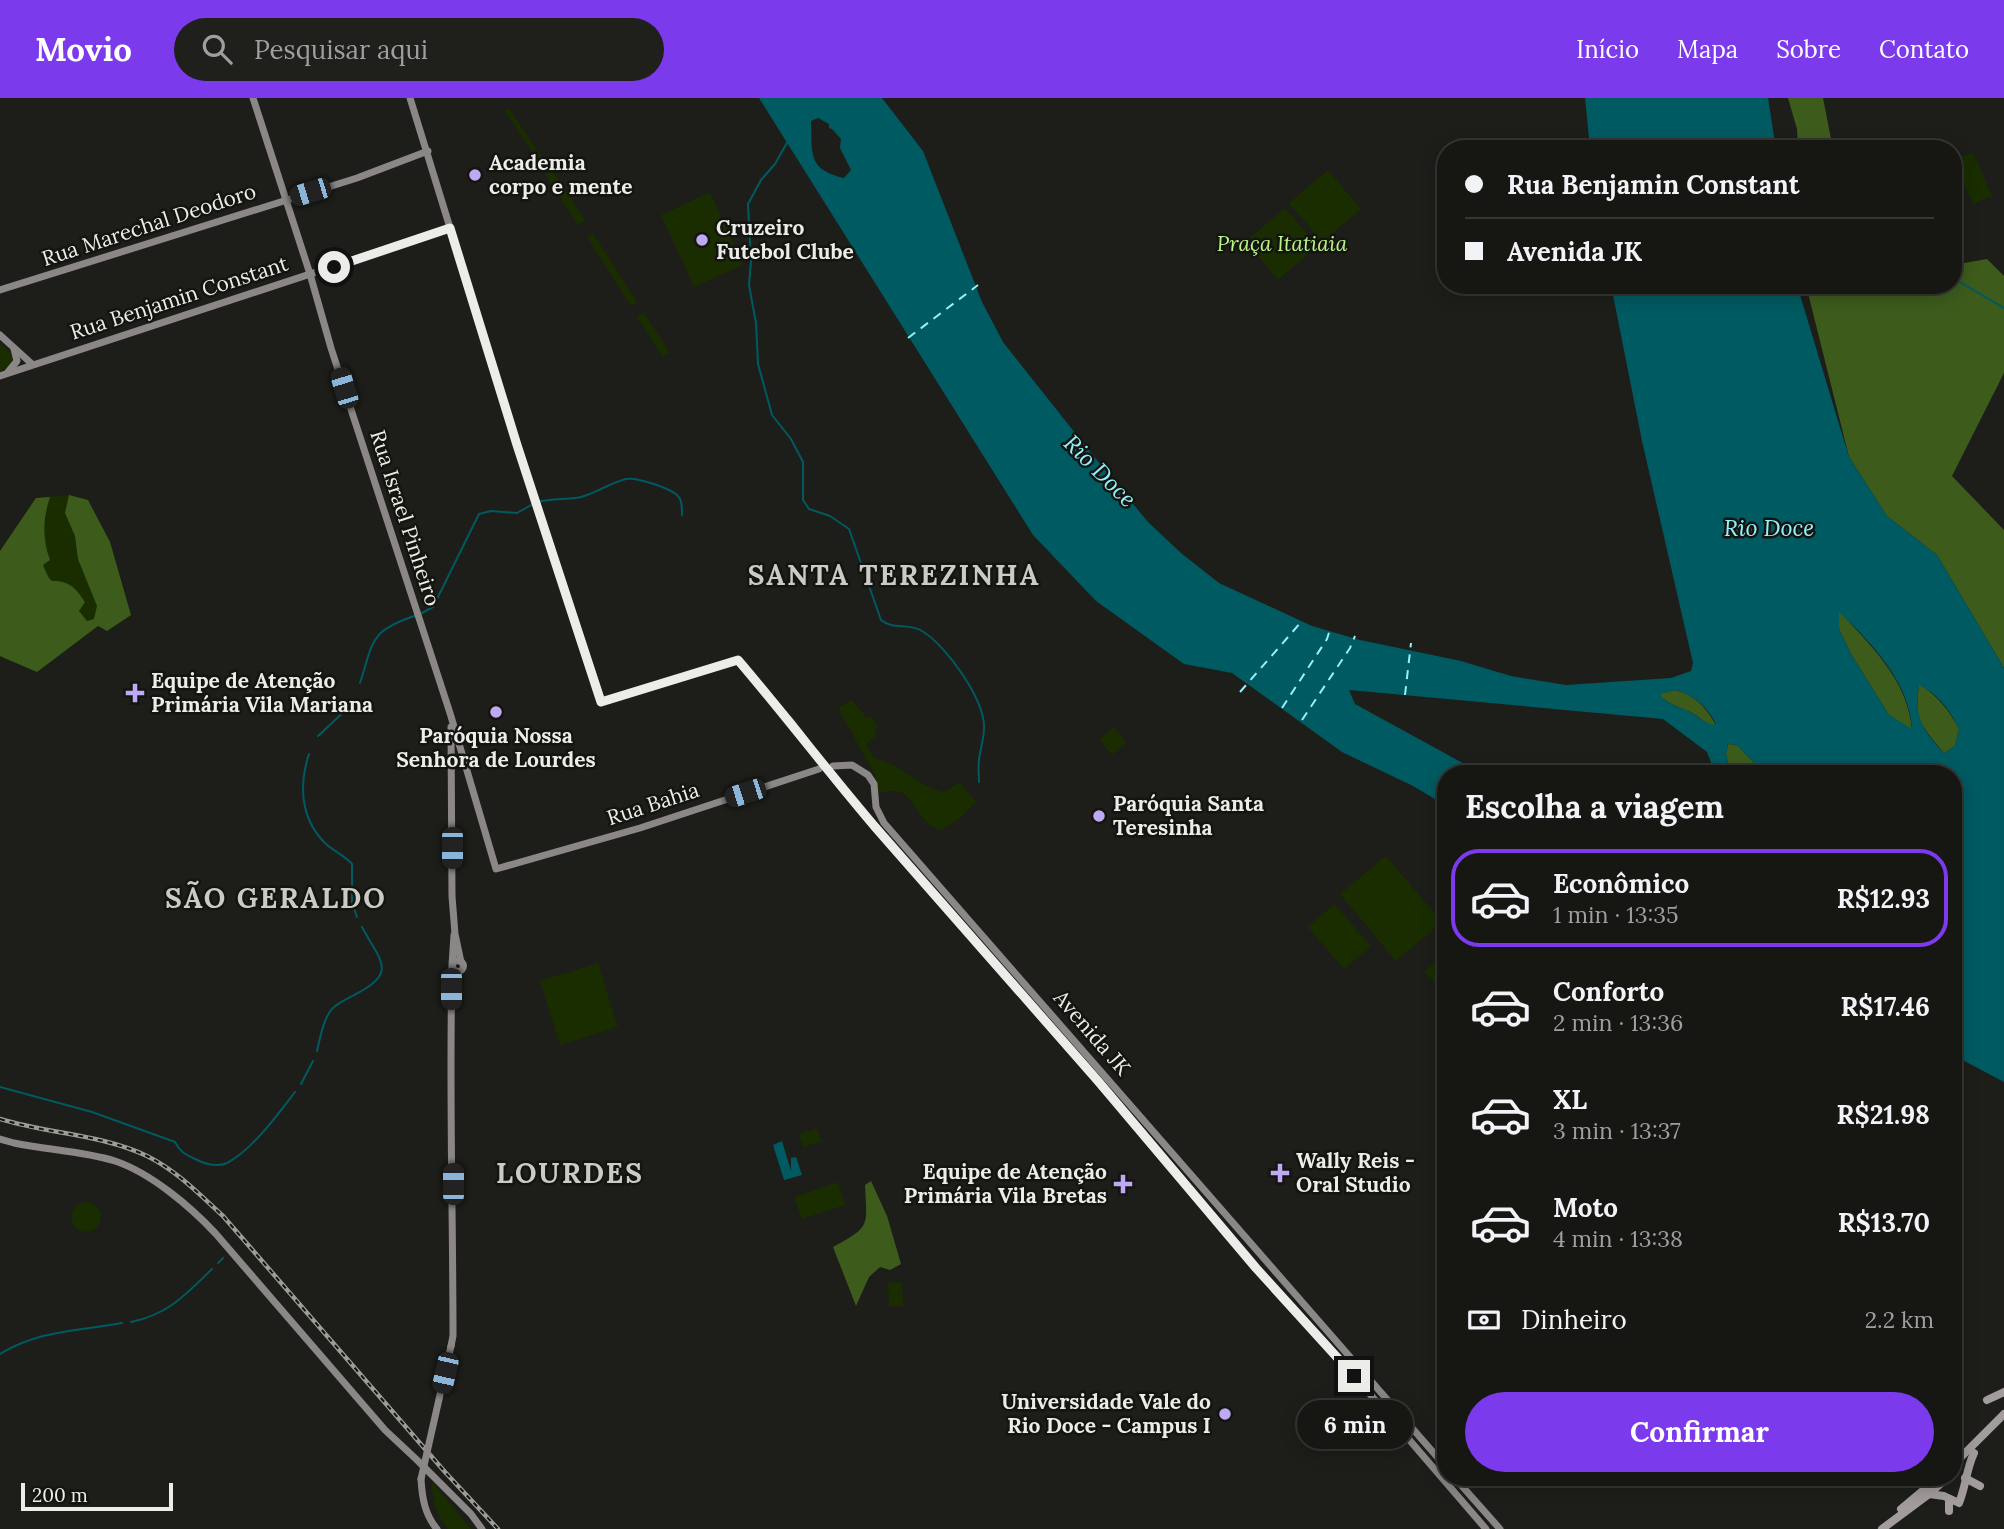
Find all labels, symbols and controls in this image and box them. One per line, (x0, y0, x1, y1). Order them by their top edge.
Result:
search box (174, 18, 664, 81)
text: Movio (35, 28, 132, 70)
icon: search (198, 30, 236, 68)
text: Pesquisar aqui (254, 33, 428, 66)
text: Início (1576, 34, 1639, 65)
text: Mapa (1677, 34, 1738, 65)
text: Sobre (1776, 34, 1841, 65)
text: Contato (1879, 34, 1969, 65)
place label: Academia corpo e mente (489, 149, 633, 200)
marker: Academia corpo e mente (467, 167, 483, 183)
text: Rua Benjamin Constant (1507, 168, 1800, 201)
car (287, 176, 334, 208)
street label: Rua Marechal Deodoro (38, 177, 259, 272)
place label: Cruzeiro Futebol Clube (716, 214, 854, 265)
park label: Praça Itatiaia (1217, 230, 1348, 257)
marker: Cruzeiro Futebol Clube (694, 232, 710, 248)
text: Avenida JK (1507, 235, 1642, 268)
street label: Rua Benjamin Constant (66, 249, 292, 346)
route start (318, 251, 350, 283)
car (328, 365, 361, 411)
street label: Rua Israel Pinheiro (364, 426, 447, 609)
water label: Rio Doce (1058, 428, 1143, 513)
water label: Rio Doce (1724, 513, 1814, 542)
district label: SANTA TEREZINHA (748, 557, 1040, 593)
place label: Equipe de Atenção Primária Vila Mariana (151, 667, 373, 718)
marker: Equipe de Atenção Primária Vila Mariana (125, 683, 145, 703)
marker: Paróquia Nossa Senhora de Lourdes (488, 704, 504, 720)
place label: Paróquia Nossa Senhora de Lourdes (396, 722, 596, 773)
street label: Rua Bahia (603, 776, 702, 831)
car (722, 777, 769, 809)
text: Escolha a viagem (1465, 786, 1724, 827)
place label: Paróquia Santa Teresinha (1113, 790, 1264, 841)
marker: Paróquia Santa Teresinha (1091, 808, 1107, 824)
car (442, 827, 463, 869)
icon: car (1469, 867, 1532, 930)
text: Econômico (1553, 867, 1689, 900)
district label: SÃO GERALDO (165, 880, 387, 916)
text: R$12.93 (1837, 882, 1930, 915)
text: 1 min · 13:35 (1553, 900, 1679, 929)
car (441, 968, 462, 1010)
icon: car (1469, 975, 1532, 1038)
text: Conforto (1553, 975, 1664, 1008)
street label: Avenida JK (1047, 984, 1137, 1081)
text: R$17.46 (1841, 990, 1930, 1023)
text: 2 min · 13:36 (1553, 1008, 1683, 1037)
icon: car (1469, 1083, 1532, 1146)
text: XL (1553, 1083, 1587, 1116)
text: R$21.98 (1837, 1098, 1930, 1131)
text: 3 min · 13:37 (1553, 1116, 1681, 1145)
place label: Wally Reis - Oral Studio (1296, 1147, 1415, 1198)
district label: LOURDES (496, 1155, 644, 1191)
place label: Equipe de Atenção Primária Vila Bretas (904, 1158, 1107, 1209)
car (443, 1163, 464, 1205)
marker: Wally Reis - Oral Studio (1270, 1163, 1290, 1183)
marker: Equipe de Atenção Primária Vila Bretas (1113, 1174, 1133, 1194)
icon: car (1469, 1191, 1532, 1254)
text: Moto (1553, 1191, 1618, 1224)
text: R$13.70 (1838, 1206, 1930, 1239)
text: 4 min · 13:38 (1553, 1224, 1683, 1253)
icon: cash (1465, 1301, 1503, 1339)
text: Dinheiro (1521, 1303, 1627, 1336)
text: 2.2 km (1865, 1305, 1934, 1334)
car (431, 1350, 460, 1396)
route end (1338, 1360, 1370, 1392)
place label: Universidade Vale do Rio Doce - Campus I (1001, 1388, 1211, 1439)
button: Confirmar (1465, 1392, 1934, 1472)
callout: 6 min (1296, 1400, 1412, 1450)
marker: Universidade Vale do Rio Doce - Campus I (1217, 1406, 1233, 1422)
text: 6 min (1324, 1410, 1386, 1439)
scale bar (21, 1480, 173, 1512)
text: 200 m (32, 1483, 88, 1507)

